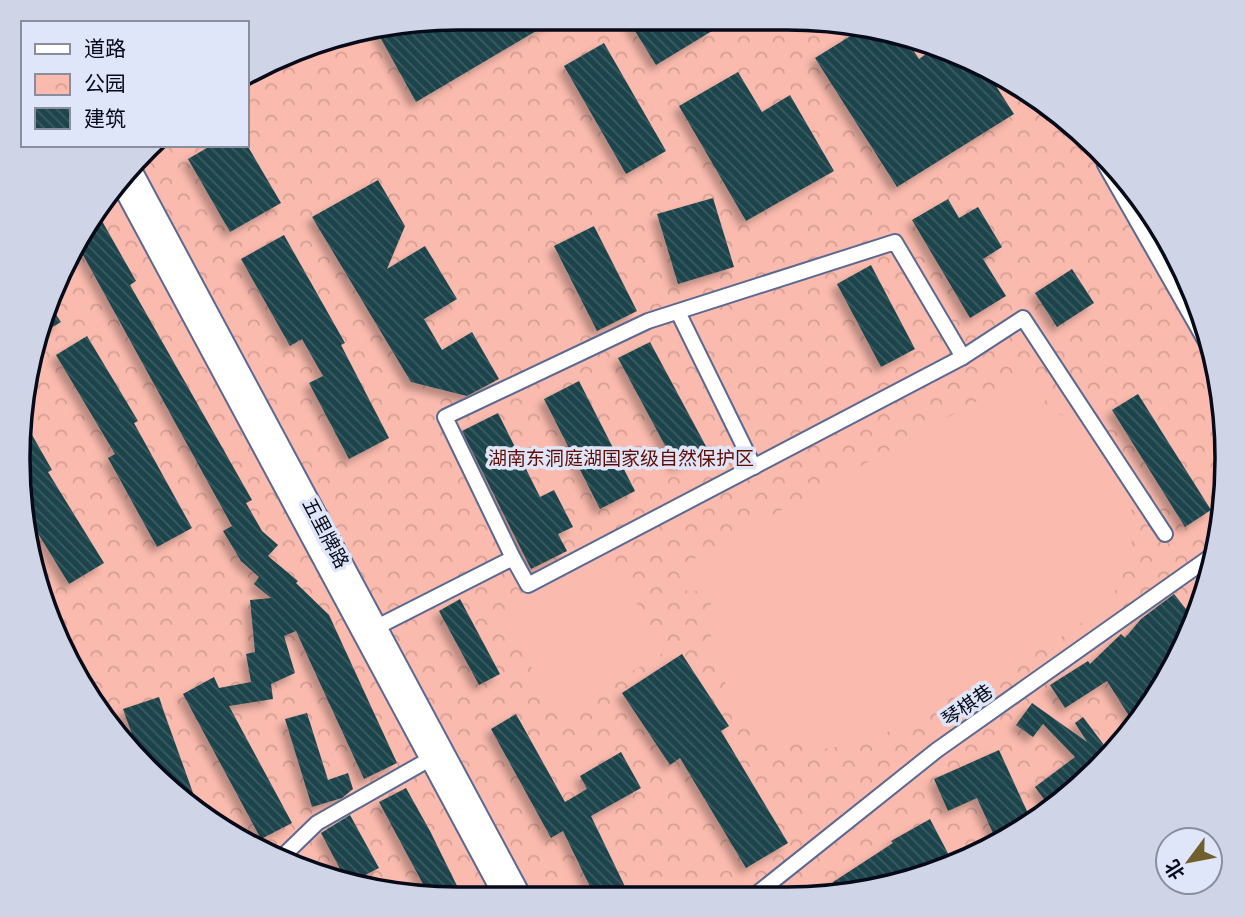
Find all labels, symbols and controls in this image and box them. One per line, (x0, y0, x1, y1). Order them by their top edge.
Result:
legend (21, 21, 248, 147)
text: 道路 (84, 35, 126, 62)
text: 公园 (84, 70, 126, 97)
text: 建筑 (84, 105, 126, 132)
park label: 湖南东洞庭湖国家级自然保护区 (488, 446, 754, 470)
street label: 五里牌路 (298, 494, 354, 572)
street label: 琴棋巷 (937, 679, 997, 731)
north arrow (1154, 826, 1224, 896)
text: 北 (1159, 856, 1190, 884)

